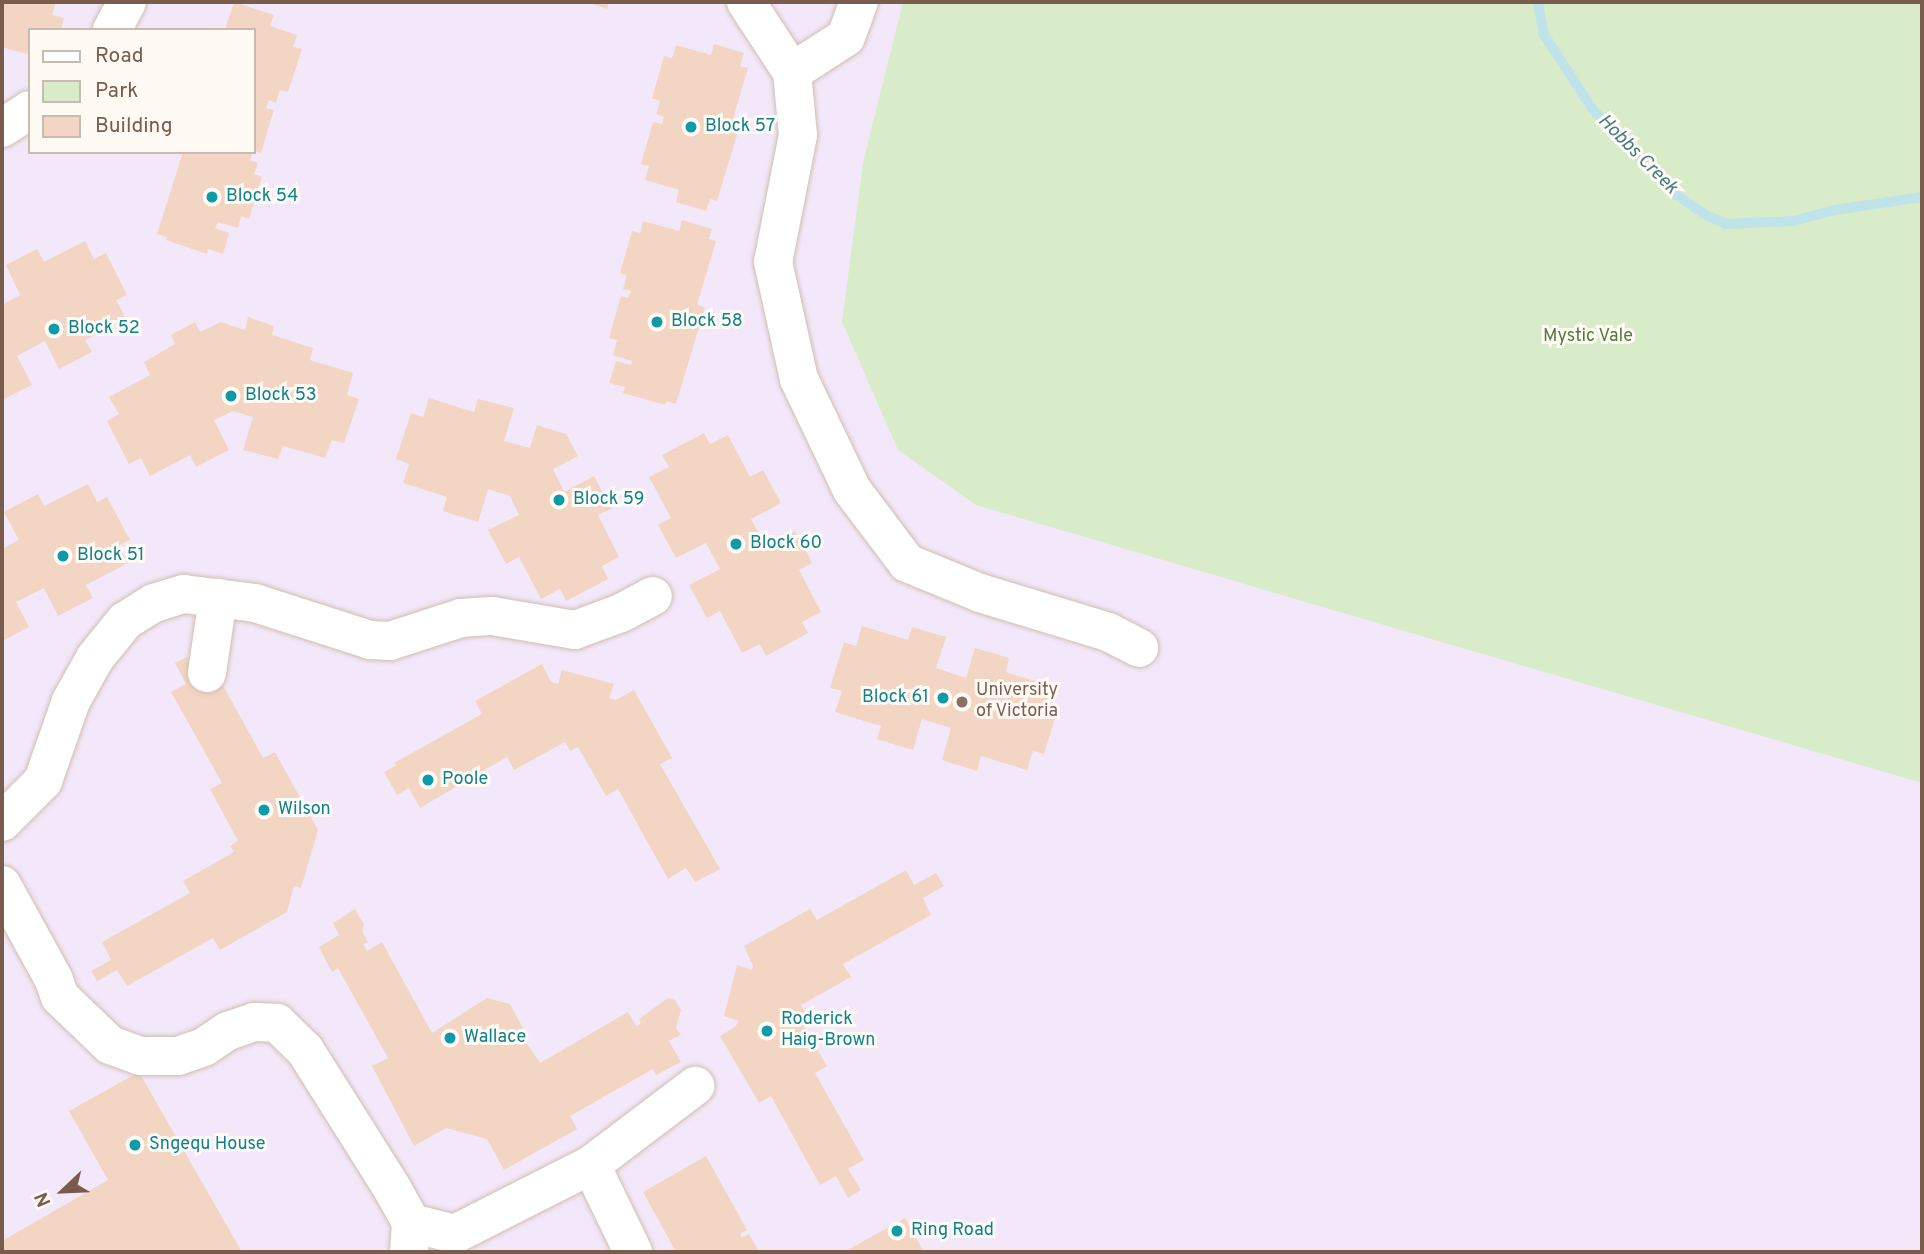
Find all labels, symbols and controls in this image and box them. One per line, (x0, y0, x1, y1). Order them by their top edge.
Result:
legend (28, 28, 256, 154)
text: Road (95, 43, 144, 70)
text: Park (95, 78, 138, 105)
water label: Hobbs Creek (1592, 110, 1682, 200)
text: Building (95, 113, 173, 140)
place label: Block 57 (705, 116, 775, 138)
marker: Block 57 (683, 119, 699, 135)
place label: Block 54 (226, 186, 298, 208)
marker: Block 54 (204, 189, 220, 205)
place label: Block 58 (671, 311, 743, 333)
marker: Block 58 (649, 314, 665, 330)
place label: Block 52 (68, 318, 140, 340)
marker: Block 52 (46, 321, 62, 337)
park label: Mystic Vale (1543, 326, 1633, 348)
place label: Block 53 (245, 385, 317, 407)
marker: Block 53 (223, 388, 239, 404)
place label: Block 59 (573, 489, 644, 511)
marker: Block 59 (551, 492, 567, 508)
place label: Block 60 (750, 533, 822, 555)
marker: Block 60 (728, 536, 744, 552)
place label: Block 51 (77, 545, 145, 567)
marker: Block 51 (55, 548, 71, 564)
place label: University of Victoria (976, 681, 1059, 724)
place label: Block 61 (862, 687, 929, 709)
marker: Block 61 (935, 690, 951, 706)
marker: University of Victoria (954, 694, 970, 710)
place label: Poole (442, 769, 488, 791)
marker: Poole (420, 772, 436, 788)
place label: Wilson (278, 799, 331, 821)
marker: Wilson (256, 802, 272, 818)
place label: Roderick Haig-Brown (781, 1010, 875, 1052)
marker: Roderick Haig-Brown (759, 1023, 775, 1039)
place label: Wallace (464, 1027, 526, 1049)
marker: Wallace (442, 1030, 458, 1046)
place label: Sngequ House (149, 1134, 265, 1156)
marker: Sngequ House (127, 1137, 143, 1153)
north arrow (28, 1156, 98, 1226)
text: N (30, 1188, 57, 1210)
place label: Ring Road (911, 1220, 994, 1242)
marker: Ring Road (889, 1223, 905, 1239)

